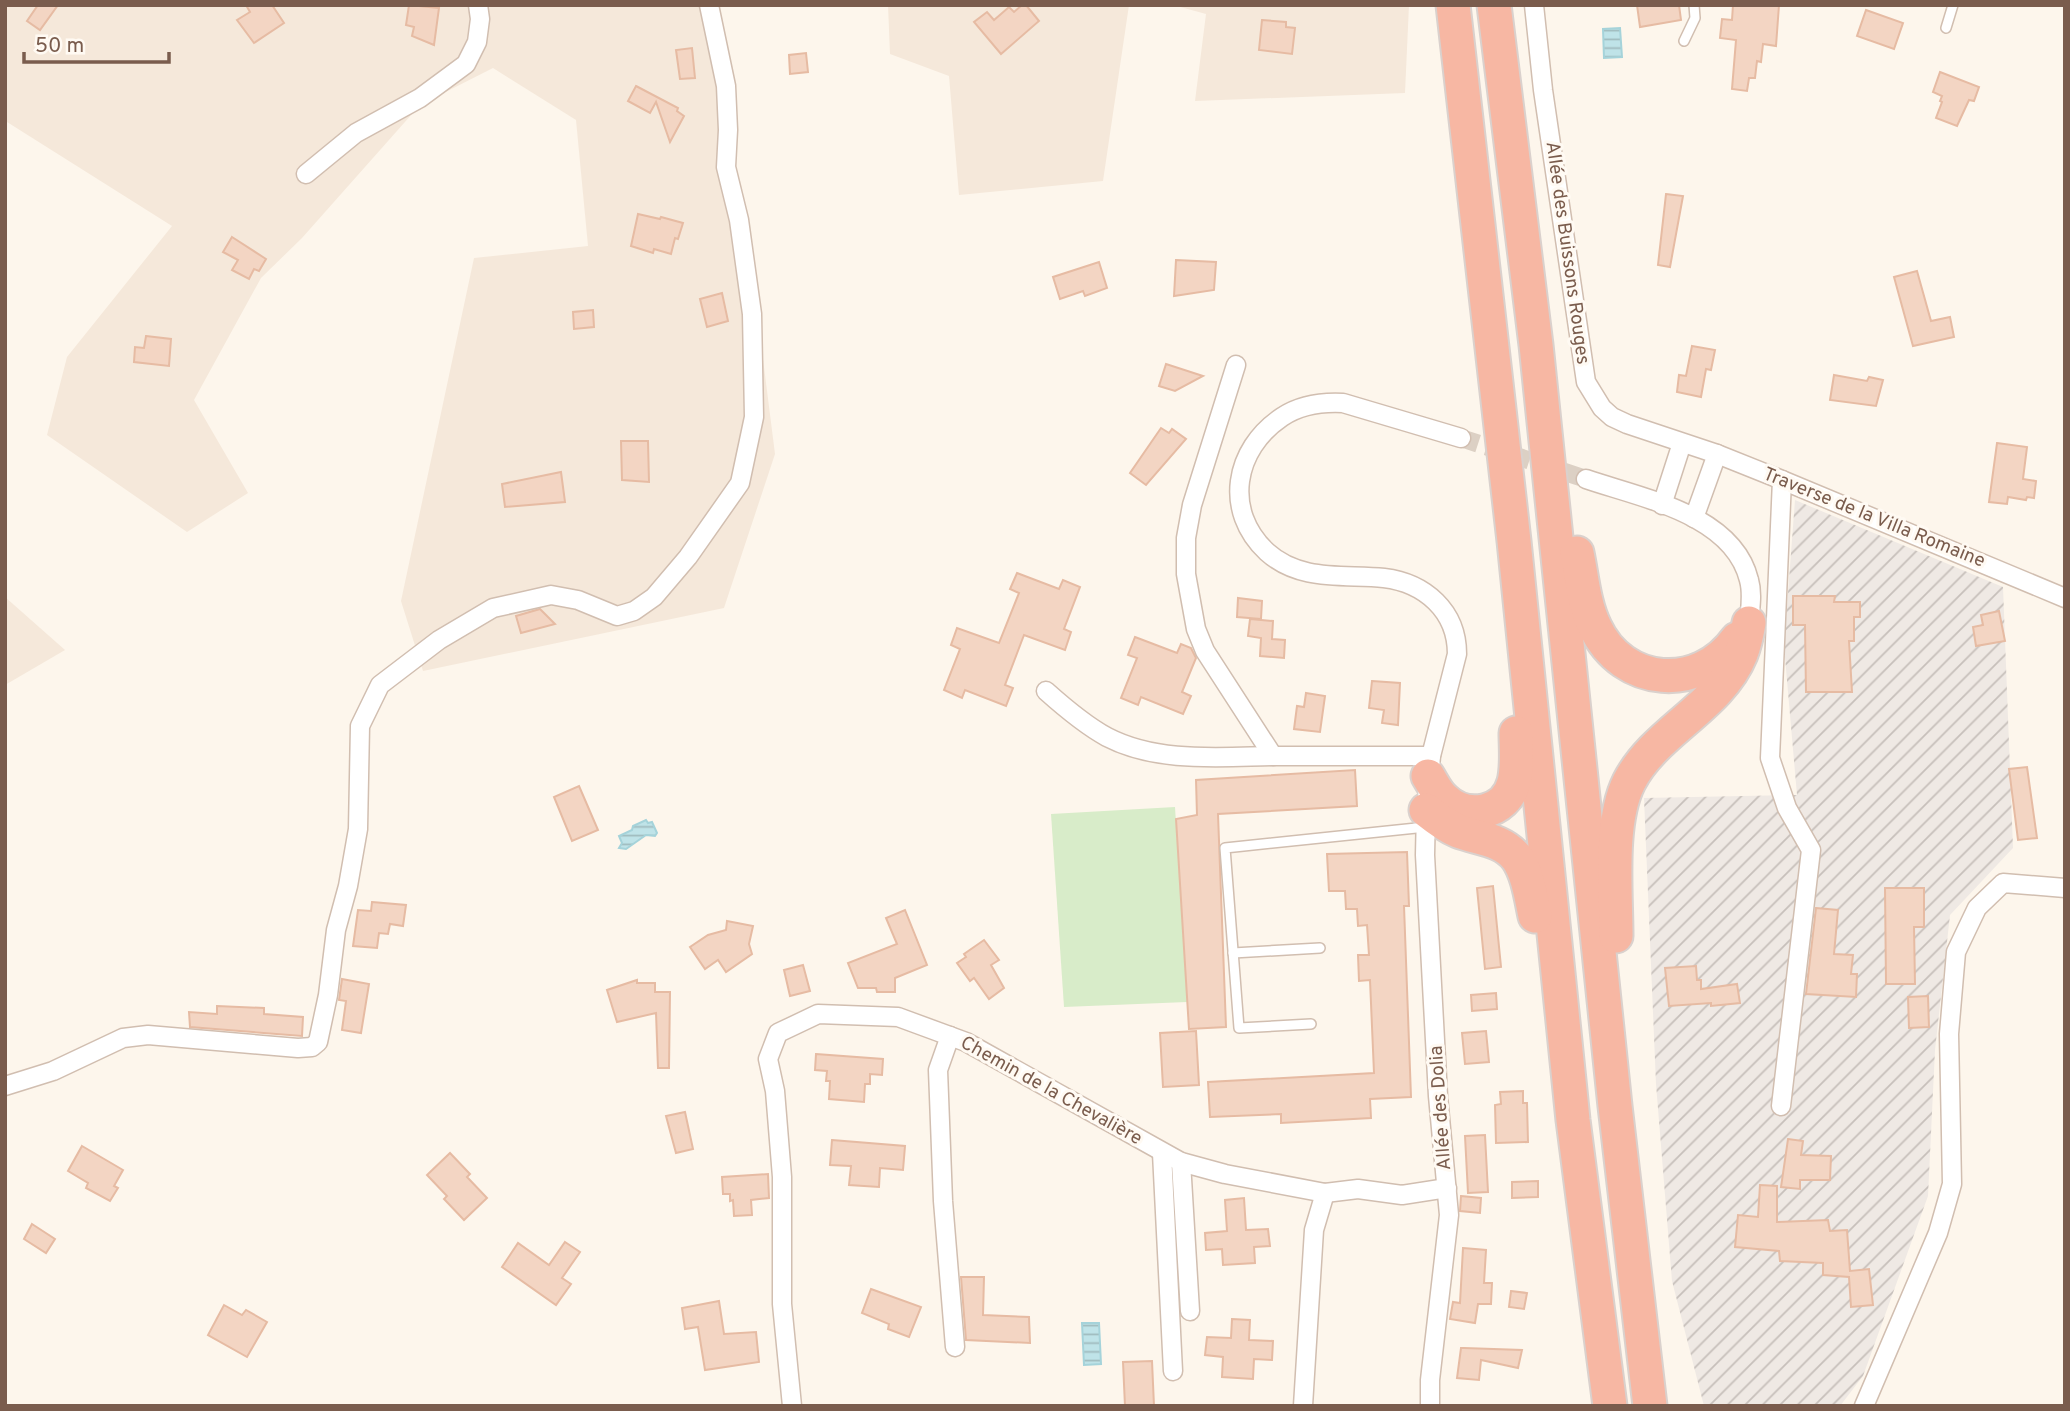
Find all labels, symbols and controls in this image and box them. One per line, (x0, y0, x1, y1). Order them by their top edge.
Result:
scale bar (24, 21, 170, 65)
text: 50 m (35, 33, 84, 60)
street label: Allée des Buissons Rouges (1539, 140, 1595, 366)
street label: Traverse de la Villa Romaine (1759, 462, 1989, 574)
street label: Chemin de la Chevalière (956, 1031, 1146, 1151)
street label: Allée des Dolia (1425, 1045, 1457, 1171)

